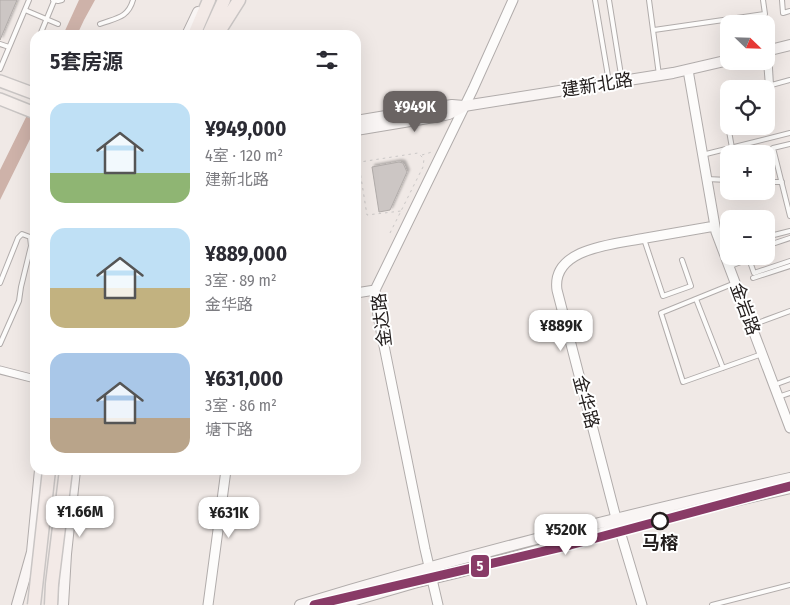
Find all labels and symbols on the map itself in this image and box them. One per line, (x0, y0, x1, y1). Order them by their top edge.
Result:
north arrow (720, 15, 775, 70)
street label: 建新北路 (560, 69, 634, 101)
pin: ¥949K (380, 90, 450, 133)
street label: 金岩路 (725, 280, 765, 338)
street label: 金达路 (368, 292, 396, 348)
pin: ¥889K (526, 310, 596, 352)
street label: 金华路 (568, 373, 604, 431)
pin: ¥1.66M (39, 496, 121, 538)
pin: ¥631K (194, 496, 264, 539)
marker: 马榕 (651, 512, 669, 530)
pin: ¥520K (531, 514, 601, 556)
place label: 马榕 (642, 532, 678, 554)
line badge: 5 (470, 554, 490, 578)
text: 5 (477, 558, 484, 575)

